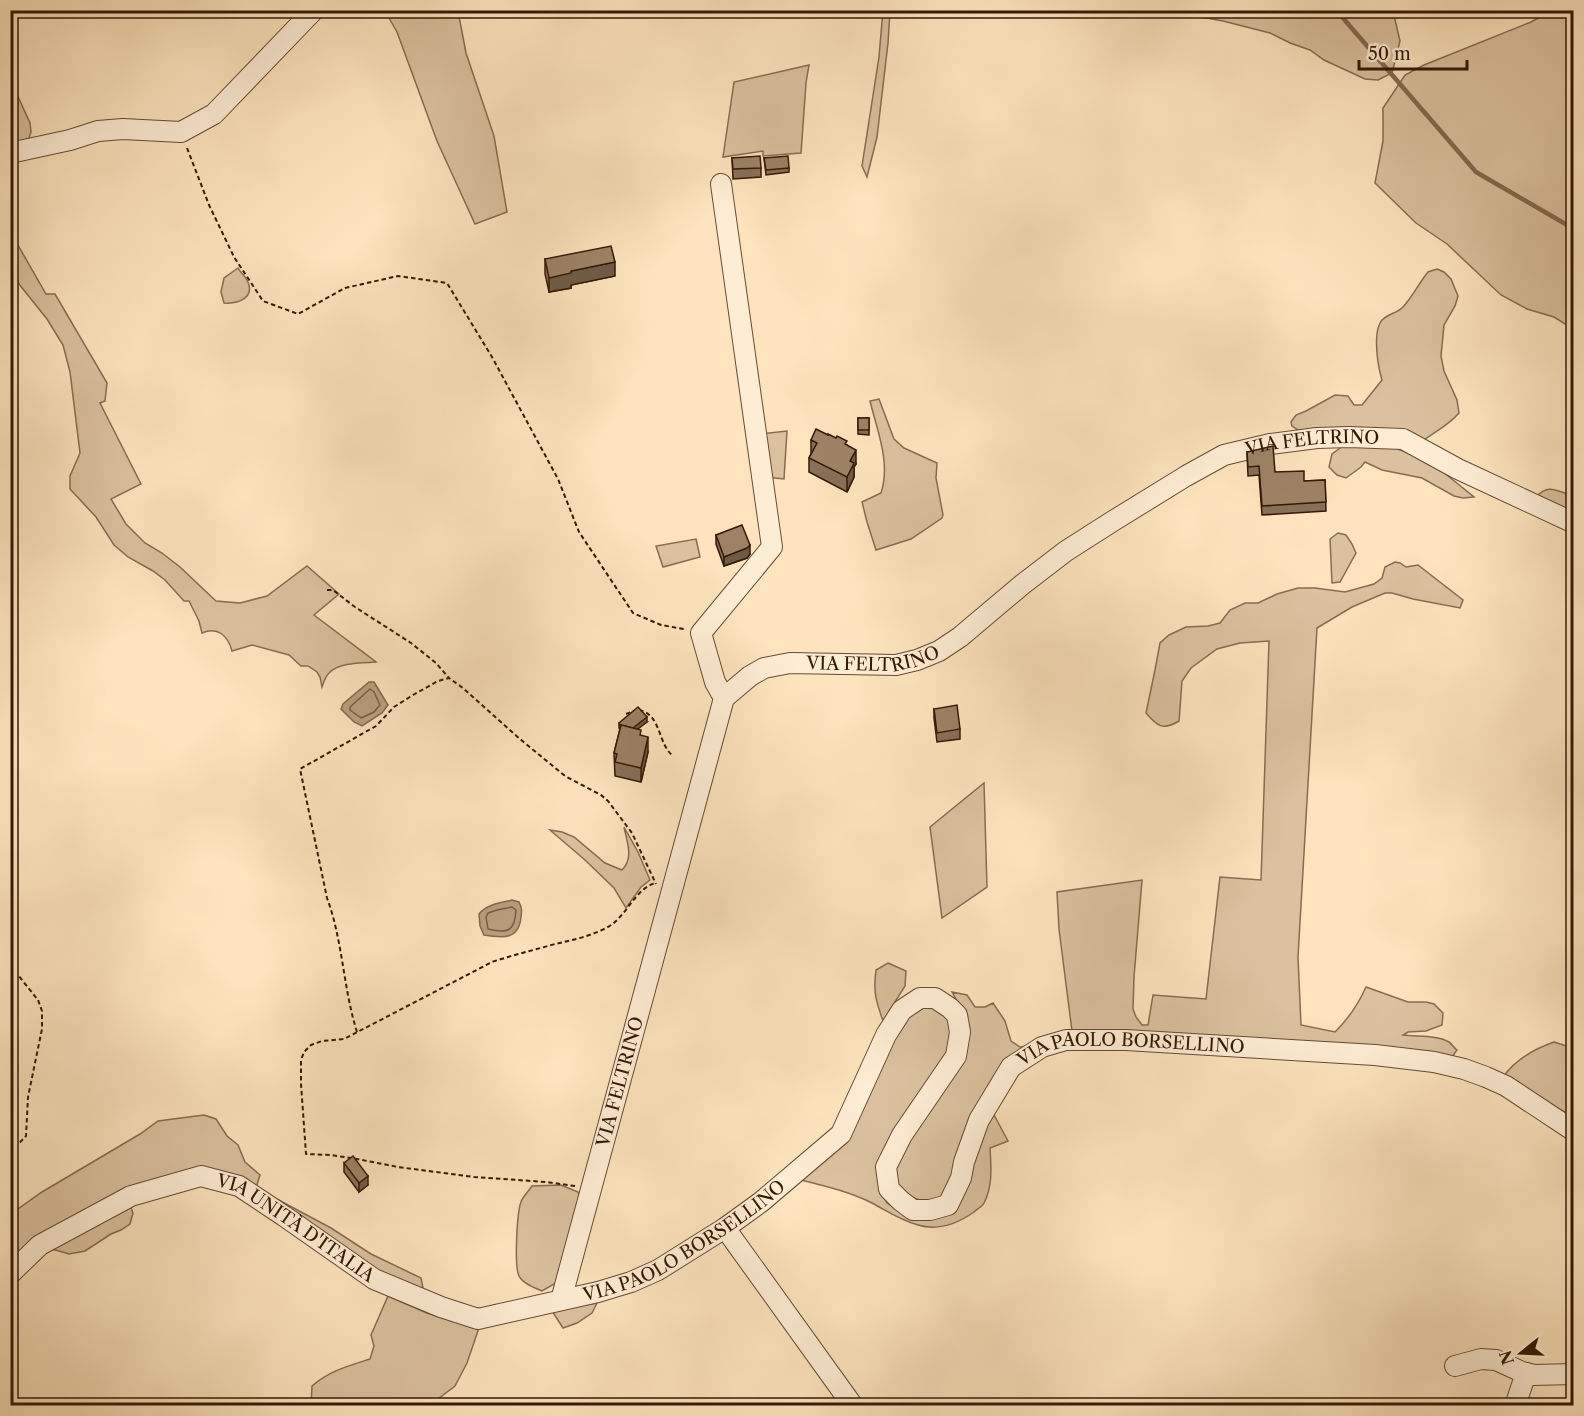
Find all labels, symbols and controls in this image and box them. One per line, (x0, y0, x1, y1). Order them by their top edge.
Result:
scale bar (1359, 33, 1467, 71)
text: 50 m (1368, 43, 1411, 65)
street label: VIA FELTRINO (1242, 426, 1380, 461)
street label: VIA FELTRINO (805, 641, 943, 677)
street label: VIA FELTRINO (592, 1014, 648, 1151)
street label: VIA PAOLO BORSELLINO (1012, 1029, 1245, 1072)
street label: VIA UNITÀ D'ITALIA (213, 1169, 380, 1288)
street label: VIA PAOLO BORSELLINO (580, 1175, 790, 1306)
north arrow (1491, 1323, 1551, 1383)
text: N (1495, 1348, 1518, 1367)

